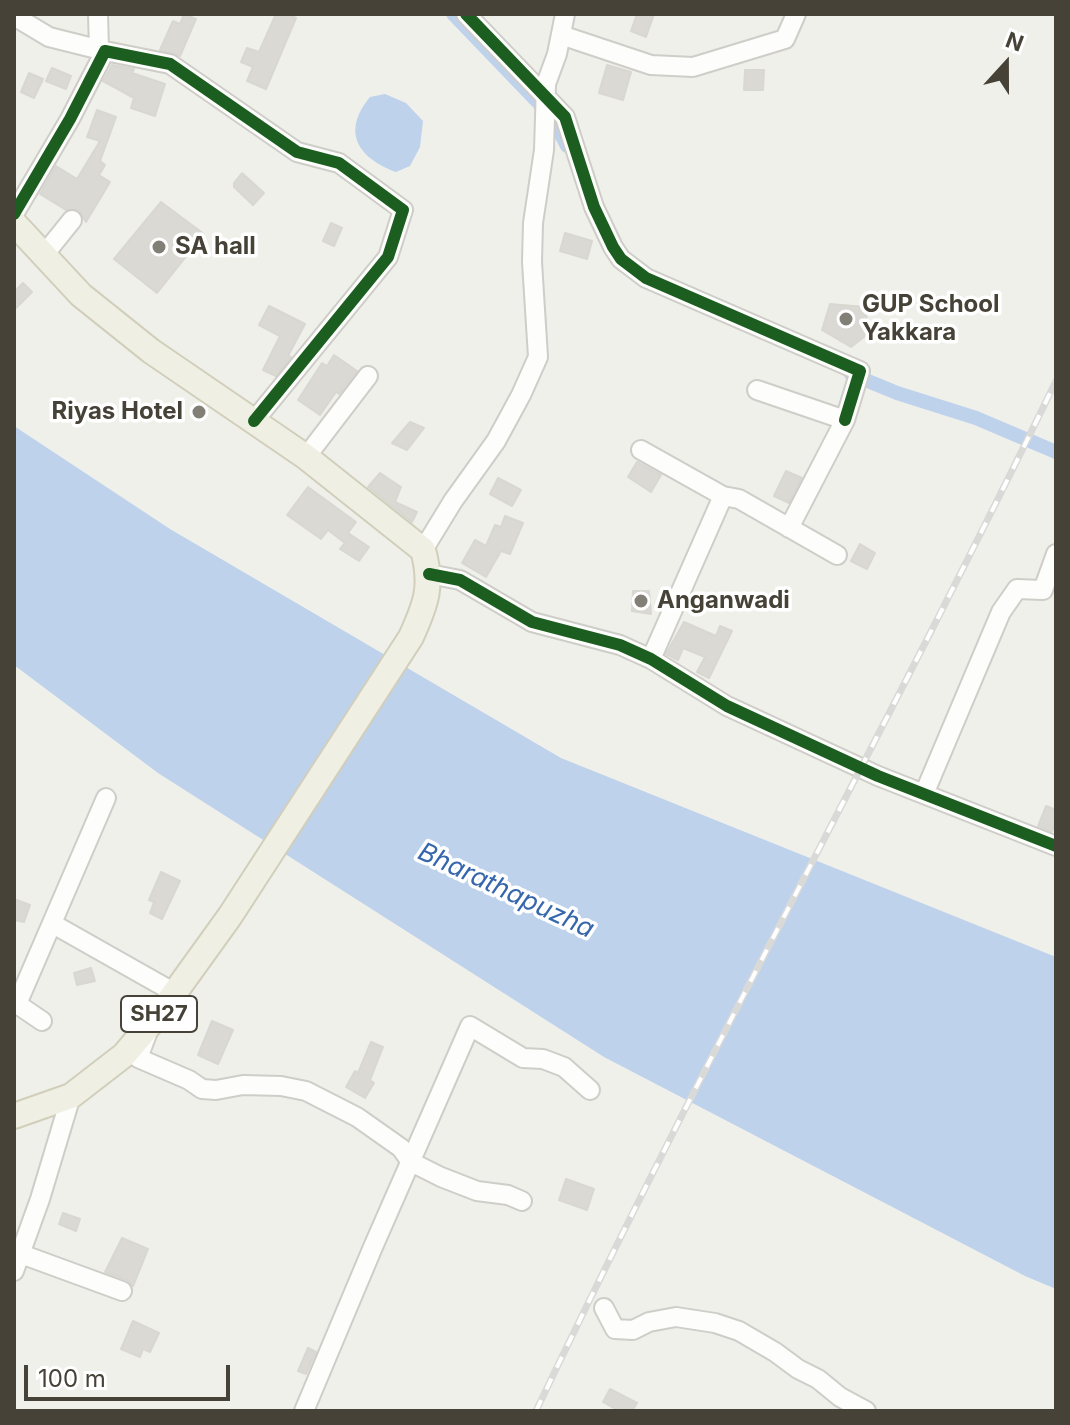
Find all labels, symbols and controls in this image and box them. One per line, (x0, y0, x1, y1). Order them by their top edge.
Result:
north arrow (966, 24, 1046, 104)
text: N (1002, 26, 1027, 57)
place label: SA hall (175, 233, 256, 261)
marker: SA hall (150, 238, 168, 256)
place label: GUP School Yakkara (862, 291, 1000, 347)
marker: GUP School Yakkara (837, 310, 855, 328)
place label: Riyas Hotel (51, 398, 183, 426)
marker: Riyas Hotel (190, 403, 208, 421)
place label: Anganwadi (657, 587, 790, 615)
marker: Anganwadi (632, 592, 650, 610)
water label: Bharathapuzha (413, 837, 599, 945)
road number: SH27 (121, 996, 197, 1032)
scale bar (28, 1349, 234, 1399)
text: 100 m (38, 1364, 106, 1393)

